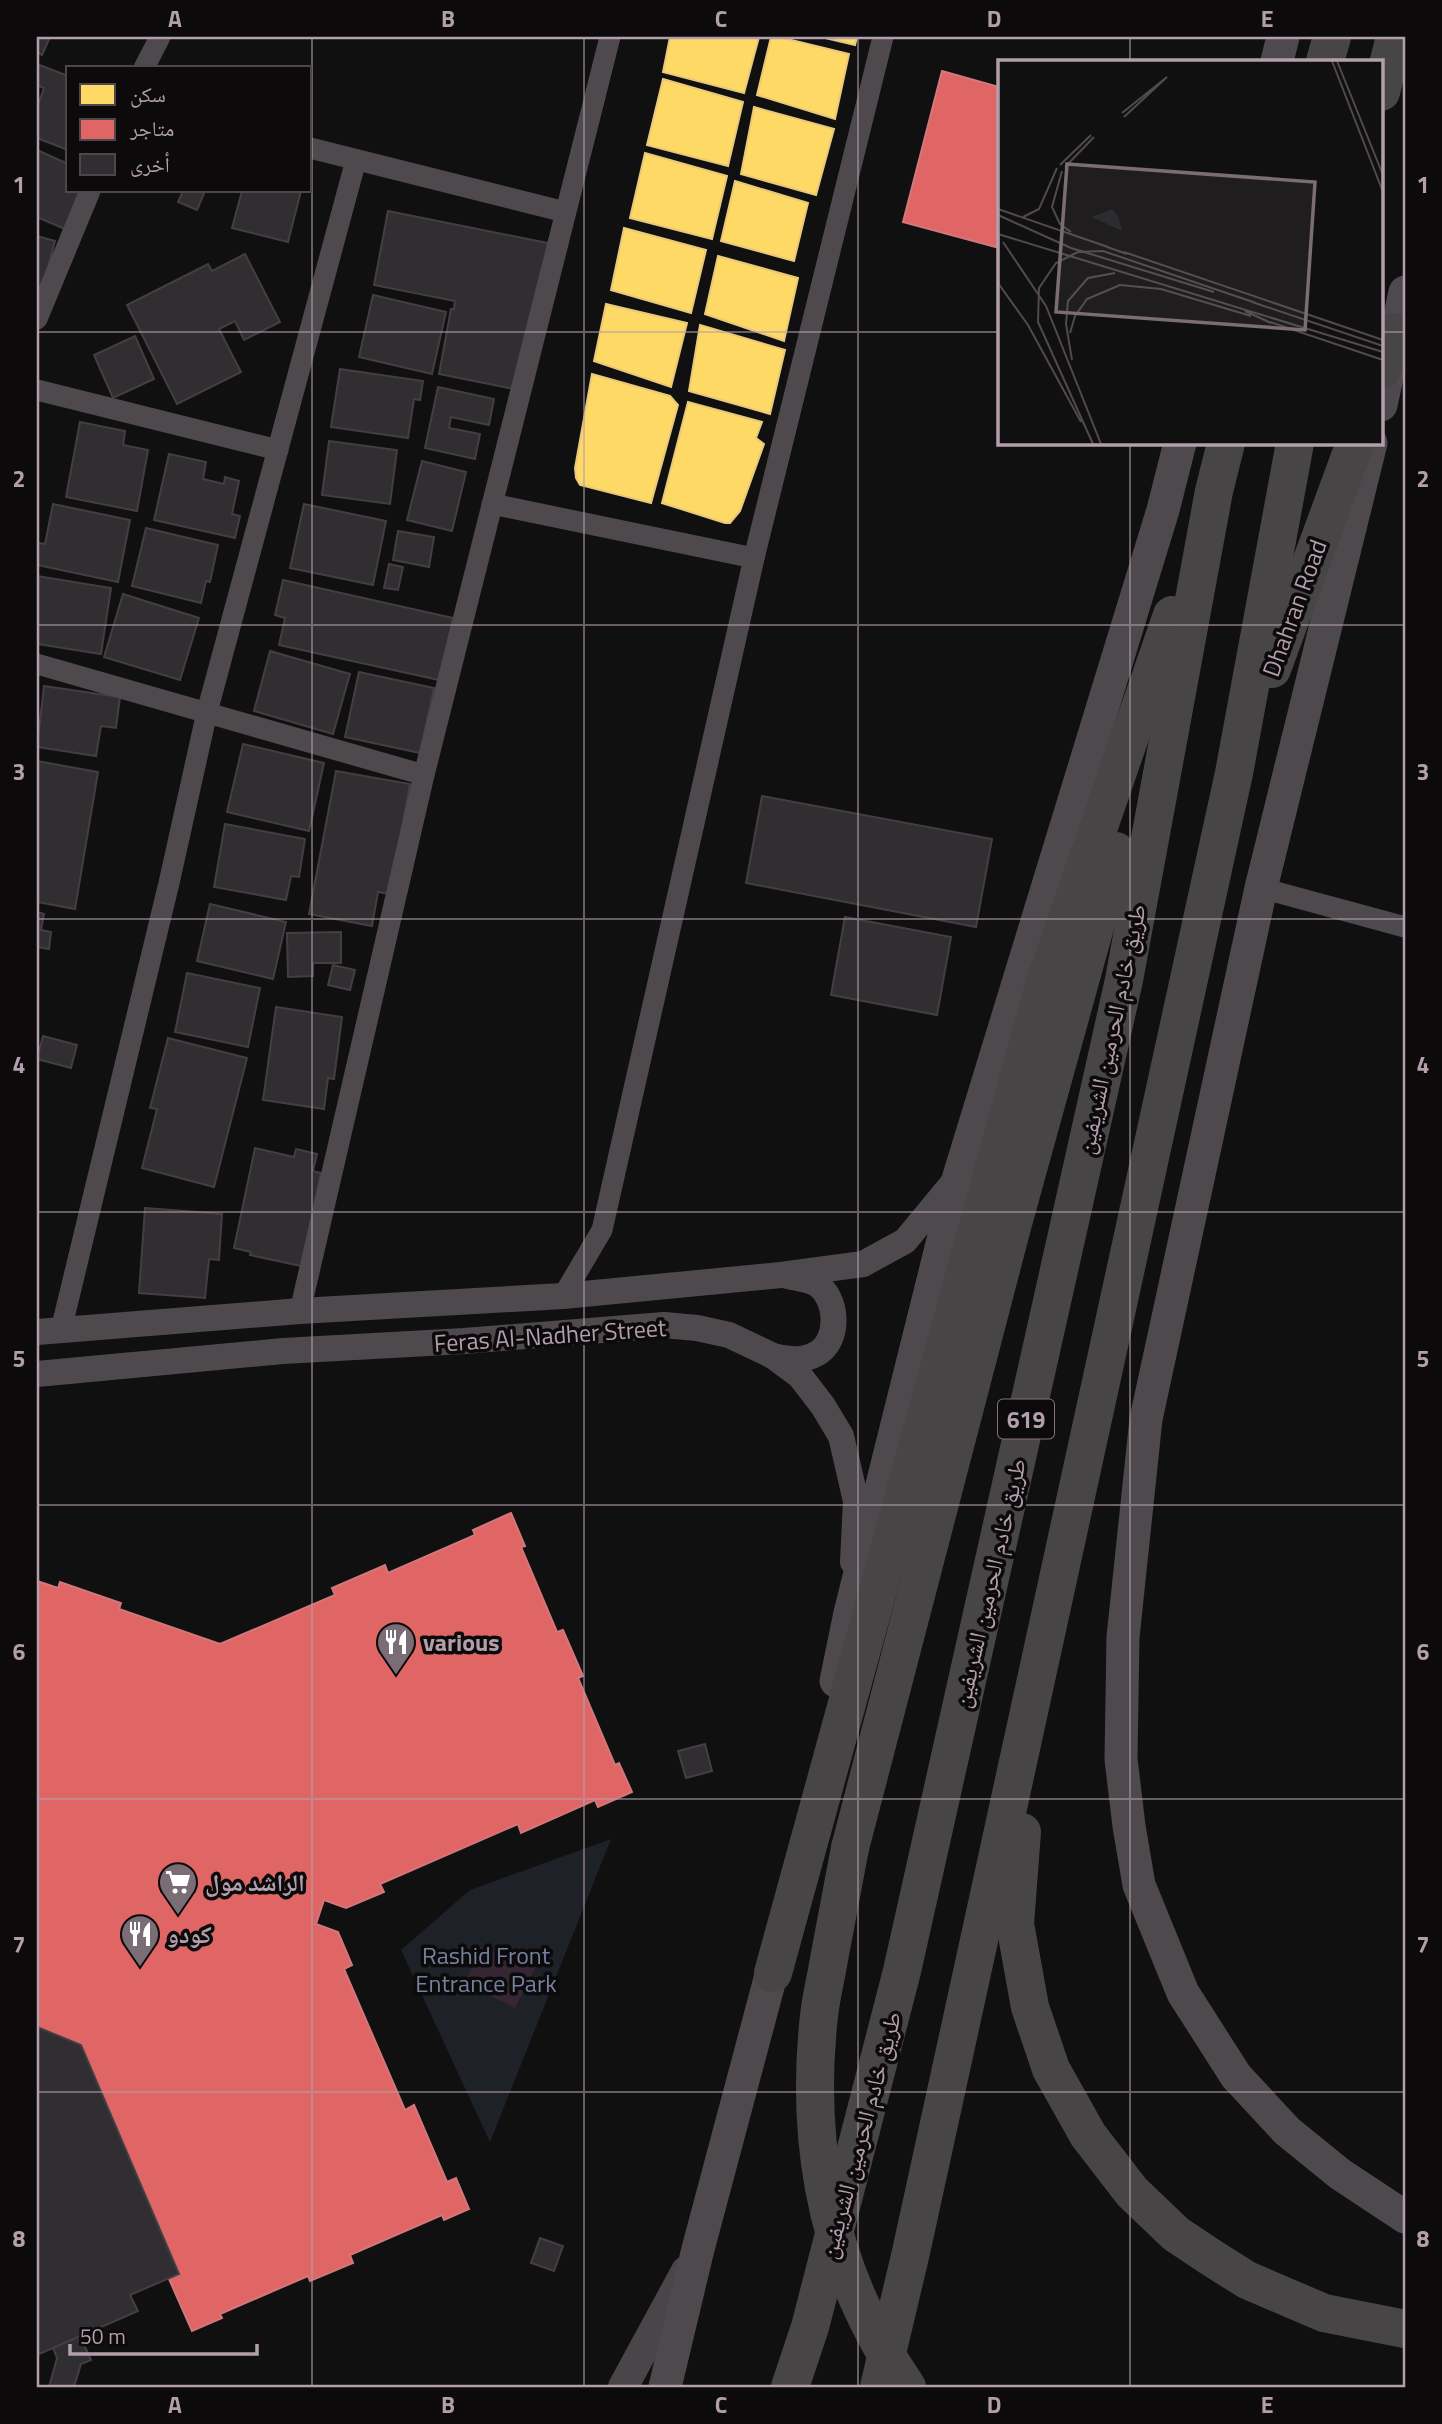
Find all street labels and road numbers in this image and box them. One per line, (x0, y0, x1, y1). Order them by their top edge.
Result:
street label: Dhahran Road (1253, 534, 1335, 682)
street label: طريق خادم الحرمين الشريفين (1067, 901, 1155, 1157)
street label: Feras Al-Nadher Street (433, 1309, 668, 1361)
road number: 619 (998, 1400, 1054, 1438)
street label: طريق خادم الحرمين الشريفين (943, 1455, 1035, 1711)
street label: طريق خادم الحرمين الشريفين (810, 2007, 910, 2263)

